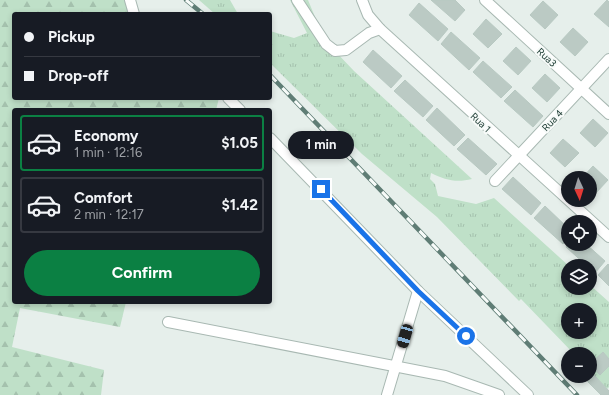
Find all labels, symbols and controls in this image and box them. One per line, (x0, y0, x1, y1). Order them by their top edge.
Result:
text: Pickup (48, 28, 95, 46)
street label: Rua3 (534, 45, 559, 70)
text: Drop-off (48, 67, 109, 85)
street label: Rua 4 (539, 107, 566, 134)
street label: Rua 1 (468, 110, 494, 135)
icon: car (26, 125, 62, 161)
text: Economy (74, 127, 139, 145)
callout: 1 min (288, 131, 354, 159)
text: $1.05 (221, 134, 258, 152)
text: 1 min (306, 137, 336, 152)
text: 1 min · 12:16 (74, 145, 142, 160)
north arrow (561, 171, 597, 207)
map controls (561, 171, 597, 383)
route end (312, 180, 330, 198)
icon: car (26, 187, 62, 223)
text: Comfort (74, 189, 133, 207)
text: $1.42 (221, 196, 258, 214)
text: 2 min · 12:17 (74, 207, 144, 222)
button: locate (561, 215, 597, 251)
button: Confirm (24, 250, 260, 296)
button: layers (561, 259, 597, 295)
button: + (561, 303, 597, 339)
car (396, 323, 414, 349)
route start (457, 327, 475, 345)
button: − (561, 347, 597, 383)

